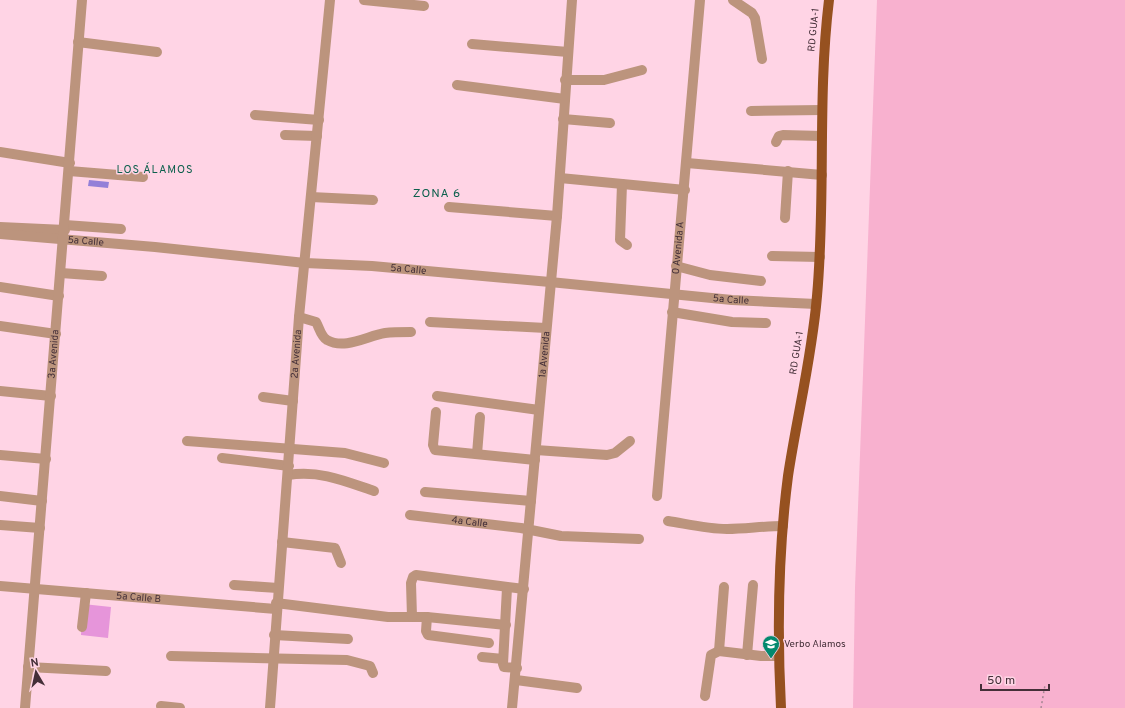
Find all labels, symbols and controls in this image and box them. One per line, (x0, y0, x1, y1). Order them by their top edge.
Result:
street label: RD GUA-1 (805, 8, 823, 52)
district label: LOS ÁLAMOS (116, 162, 194, 177)
district label: ZONA 6 (413, 186, 461, 202)
street label: 0 Avenida A (669, 221, 687, 275)
street label: 5a Calle (67, 233, 104, 249)
street label: 5a Calle (390, 261, 427, 277)
street label: 5a Calle (712, 292, 749, 307)
street label: 3a Avenida (45, 329, 62, 379)
street label: 2a Avenida (288, 329, 305, 379)
street label: RD GUA-1 (787, 330, 807, 376)
street label: 1a Avenida (536, 331, 553, 378)
street label: 4a Calle (451, 513, 488, 531)
street label: 5a Calle B (115, 589, 162, 606)
school or university icon: Verbo Alamos (761, 634, 781, 659)
place label: Verbo Alamos (784, 638, 846, 651)
north arrow (16, 652, 56, 692)
text: N (30, 656, 40, 671)
scale bar (981, 666, 1049, 692)
text: 50 m (987, 673, 1015, 689)

